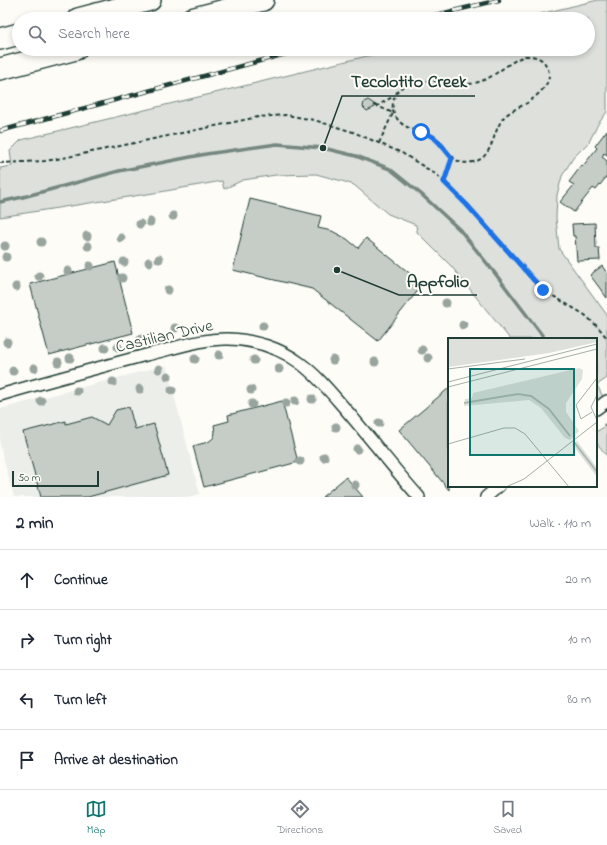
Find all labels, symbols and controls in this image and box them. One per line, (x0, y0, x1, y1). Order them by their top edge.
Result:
search box (12, 12, 595, 56)
icon: search (26, 23, 48, 45)
text: Search here (58, 23, 130, 45)
callout: Tecolotito Creek (342, 66, 475, 96)
text: Tecolotito Creek (351, 70, 468, 96)
route start (412, 123, 430, 141)
callout: Appfolio (399, 265, 477, 295)
text: Appfolio (407, 270, 469, 296)
route end (534, 281, 552, 299)
street label: Castilian Drive (113, 313, 216, 360)
inset map (448, 338, 597, 487)
scale bar (12, 469, 99, 488)
text: 50 m (18, 470, 40, 486)
text: 2 min (16, 511, 53, 536)
text: Walk · 110 m (530, 514, 591, 533)
icon: ahead (16, 569, 38, 591)
text: Continue (54, 569, 108, 591)
text: 20 m (566, 570, 591, 589)
icon: right (16, 629, 38, 651)
text: Turn right (54, 629, 112, 651)
text: 10 m (568, 630, 591, 649)
icon: left (16, 689, 38, 711)
text: Turn left (54, 689, 107, 711)
text: 80 m (567, 690, 591, 709)
icon: arrive (16, 749, 38, 771)
text: Arrive at destination (54, 749, 178, 771)
tab: Map (85, 798, 107, 838)
tab: Directions (277, 798, 323, 838)
tab: Saved (493, 798, 522, 838)

